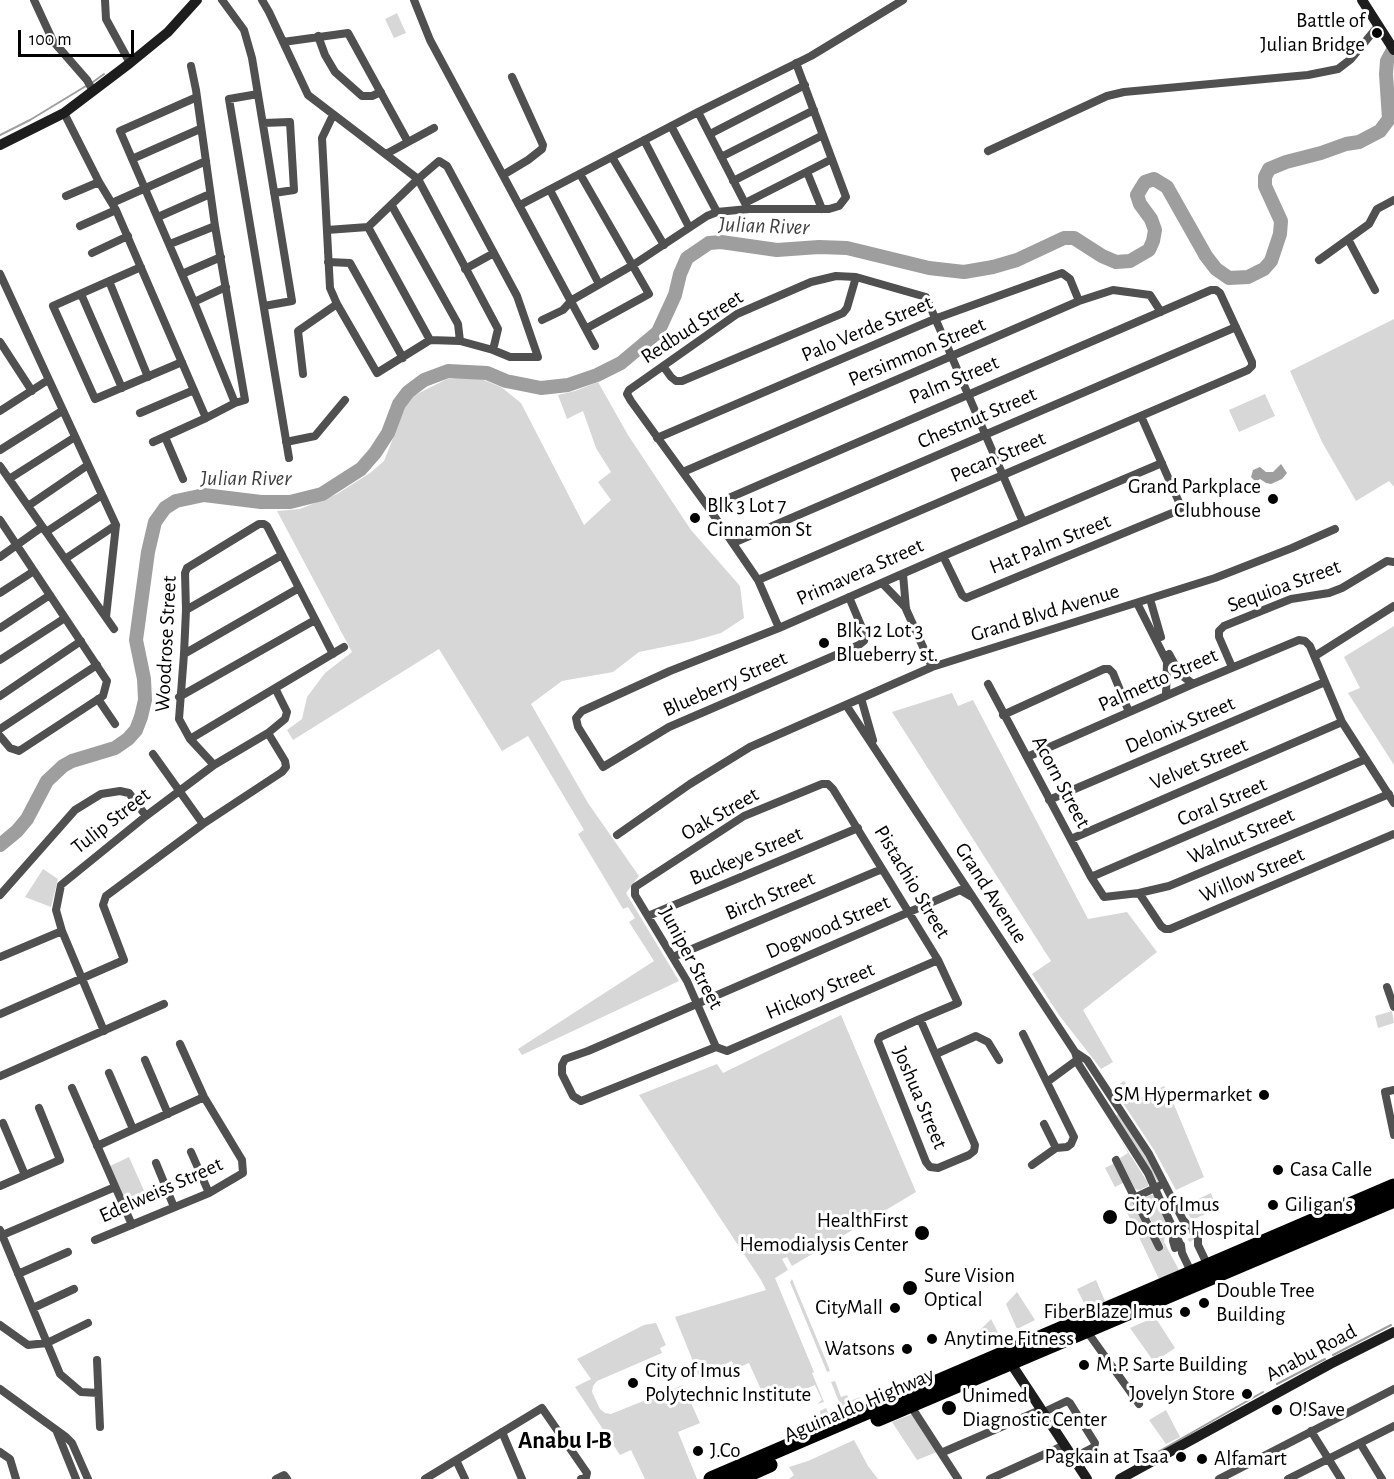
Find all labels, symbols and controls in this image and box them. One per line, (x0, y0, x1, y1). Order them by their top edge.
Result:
place label: Battle of Julian Bridge (1260, 8, 1365, 58)
scale bar (21, 18, 136, 56)
marker: Battle of Julian Bridge (1370, 26, 1384, 40)
text: 100 m (29, 31, 72, 49)
water label: Julian River (718, 211, 810, 241)
street label: Redbud Street (636, 285, 748, 369)
street label: Palo Verde Street (798, 290, 936, 368)
street label: Persimmon Street (845, 312, 989, 392)
street label: Palm Street (905, 350, 1003, 410)
street label: Chestnut Street (914, 382, 1040, 454)
street label: Pecan Street (947, 426, 1049, 488)
water label: Julian River (201, 465, 291, 491)
place label: Grand Parkplace Clubhouse (1128, 474, 1261, 524)
marker: Grand Parkplace Clubhouse (1266, 492, 1280, 506)
place label: Blk 3 Lot 7 Cinnamon St (707, 493, 812, 543)
street label: Hat Palm Street (986, 508, 1114, 580)
marker: Blk 3 Lot 7 Cinnamon St (688, 511, 702, 525)
street label: Primavera Street (793, 533, 927, 611)
street label: Sequioa Street (1224, 554, 1344, 618)
street label: Woodrose Street (150, 575, 182, 713)
street label: Grand Blvd Avenue (968, 578, 1122, 648)
place label: Blk 12 Lot 3 Blueberry st. (836, 618, 938, 668)
marker: Blk 12 Lot 3 Blueberry st. (817, 636, 831, 650)
street label: Palmetto Street (1094, 642, 1222, 718)
street label: Blueberry Street (659, 645, 791, 723)
street label: Delonix Street (1121, 691, 1239, 759)
street label: Acorn Street (1026, 732, 1096, 832)
street label: Velvet Street (1146, 732, 1252, 796)
street label: Coral Street (1173, 772, 1271, 832)
street label: Tulip Street (66, 782, 156, 860)
street label: Oak Street (677, 782, 763, 846)
street label: Walnut Street (1184, 802, 1298, 870)
street label: Buckeye Street (686, 821, 806, 891)
street label: Pistachio Street (868, 821, 956, 943)
street label: Grand Avenue (949, 838, 1033, 948)
street label: Willow Street (1196, 842, 1308, 908)
street label: Birch Street (721, 866, 819, 926)
street label: Dogwood Street (762, 890, 894, 964)
street label: Juniper Street (653, 902, 729, 1014)
street label: Hickory Street (762, 957, 878, 1025)
street label: Joshua Street (887, 1043, 953, 1153)
place label: SM Hypermarket (1114, 1082, 1252, 1108)
marker: SM Hypermarket (1257, 1088, 1271, 1102)
street label: Edelweiss Street (95, 1152, 227, 1228)
place label: Casa Calle (1290, 1157, 1372, 1183)
marker: Casa Calle (1271, 1163, 1285, 1177)
place label: City of Imus Doctors Hospital (1124, 1192, 1260, 1242)
place label: Giligan's (1285, 1192, 1353, 1218)
marker: Giligan's (1266, 1198, 1280, 1212)
place label: HealthFirst Hemodialysis Center (739, 1208, 908, 1258)
marker: City of Imus Doctors Hospital (1101, 1208, 1119, 1226)
marker: HealthFirst Hemodialysis Center (913, 1224, 931, 1242)
place label: Sure Vision Optical (924, 1263, 1015, 1313)
place label: Double Tree Building (1216, 1278, 1315, 1328)
marker: Sure Vision Optical (901, 1279, 919, 1297)
place label: CityMall (815, 1295, 883, 1321)
marker: Double Tree Building (1197, 1296, 1211, 1310)
place label: FiberBlaze Imus (1043, 1299, 1173, 1325)
marker: CityMall (888, 1301, 902, 1315)
marker: FiberBlaze Imus (1178, 1305, 1192, 1319)
street label: Anabu Road (1261, 1319, 1361, 1387)
place label: Anytime Fitness (944, 1326, 1074, 1352)
marker: Anytime Fitness (925, 1332, 939, 1346)
place label: Watsons (825, 1336, 895, 1362)
marker: Watsons (900, 1342, 914, 1356)
place label: M.P. Sarte Building (1096, 1352, 1247, 1378)
place label: City of Imus Polytechnic Institute (645, 1358, 811, 1408)
marker: M.P. Sarte Building (1077, 1358, 1091, 1372)
street label: Aguinaldo Highway (780, 1362, 938, 1448)
marker: City of Imus Polytechnic Institute (626, 1376, 640, 1390)
place label: Jovelyn Store (1129, 1381, 1235, 1407)
place label: Unimed Diagnostic Center (962, 1383, 1107, 1433)
marker: Jovelyn Store (1240, 1387, 1254, 1401)
place label: O!Save (1289, 1397, 1345, 1423)
marker: Unimed Diagnostic Center (940, 1399, 958, 1417)
marker: O!Save (1270, 1403, 1284, 1417)
district label: Anabu I-B (518, 1427, 612, 1455)
place label: J.Co (710, 1438, 741, 1464)
marker: J.Co (691, 1444, 705, 1458)
place label: Pagkain at Tsaa (1045, 1444, 1169, 1470)
place label: Alfamart (1214, 1446, 1287, 1472)
marker: Pagkain at Tsaa (1174, 1450, 1188, 1464)
marker: Alfamart (1195, 1452, 1209, 1466)

